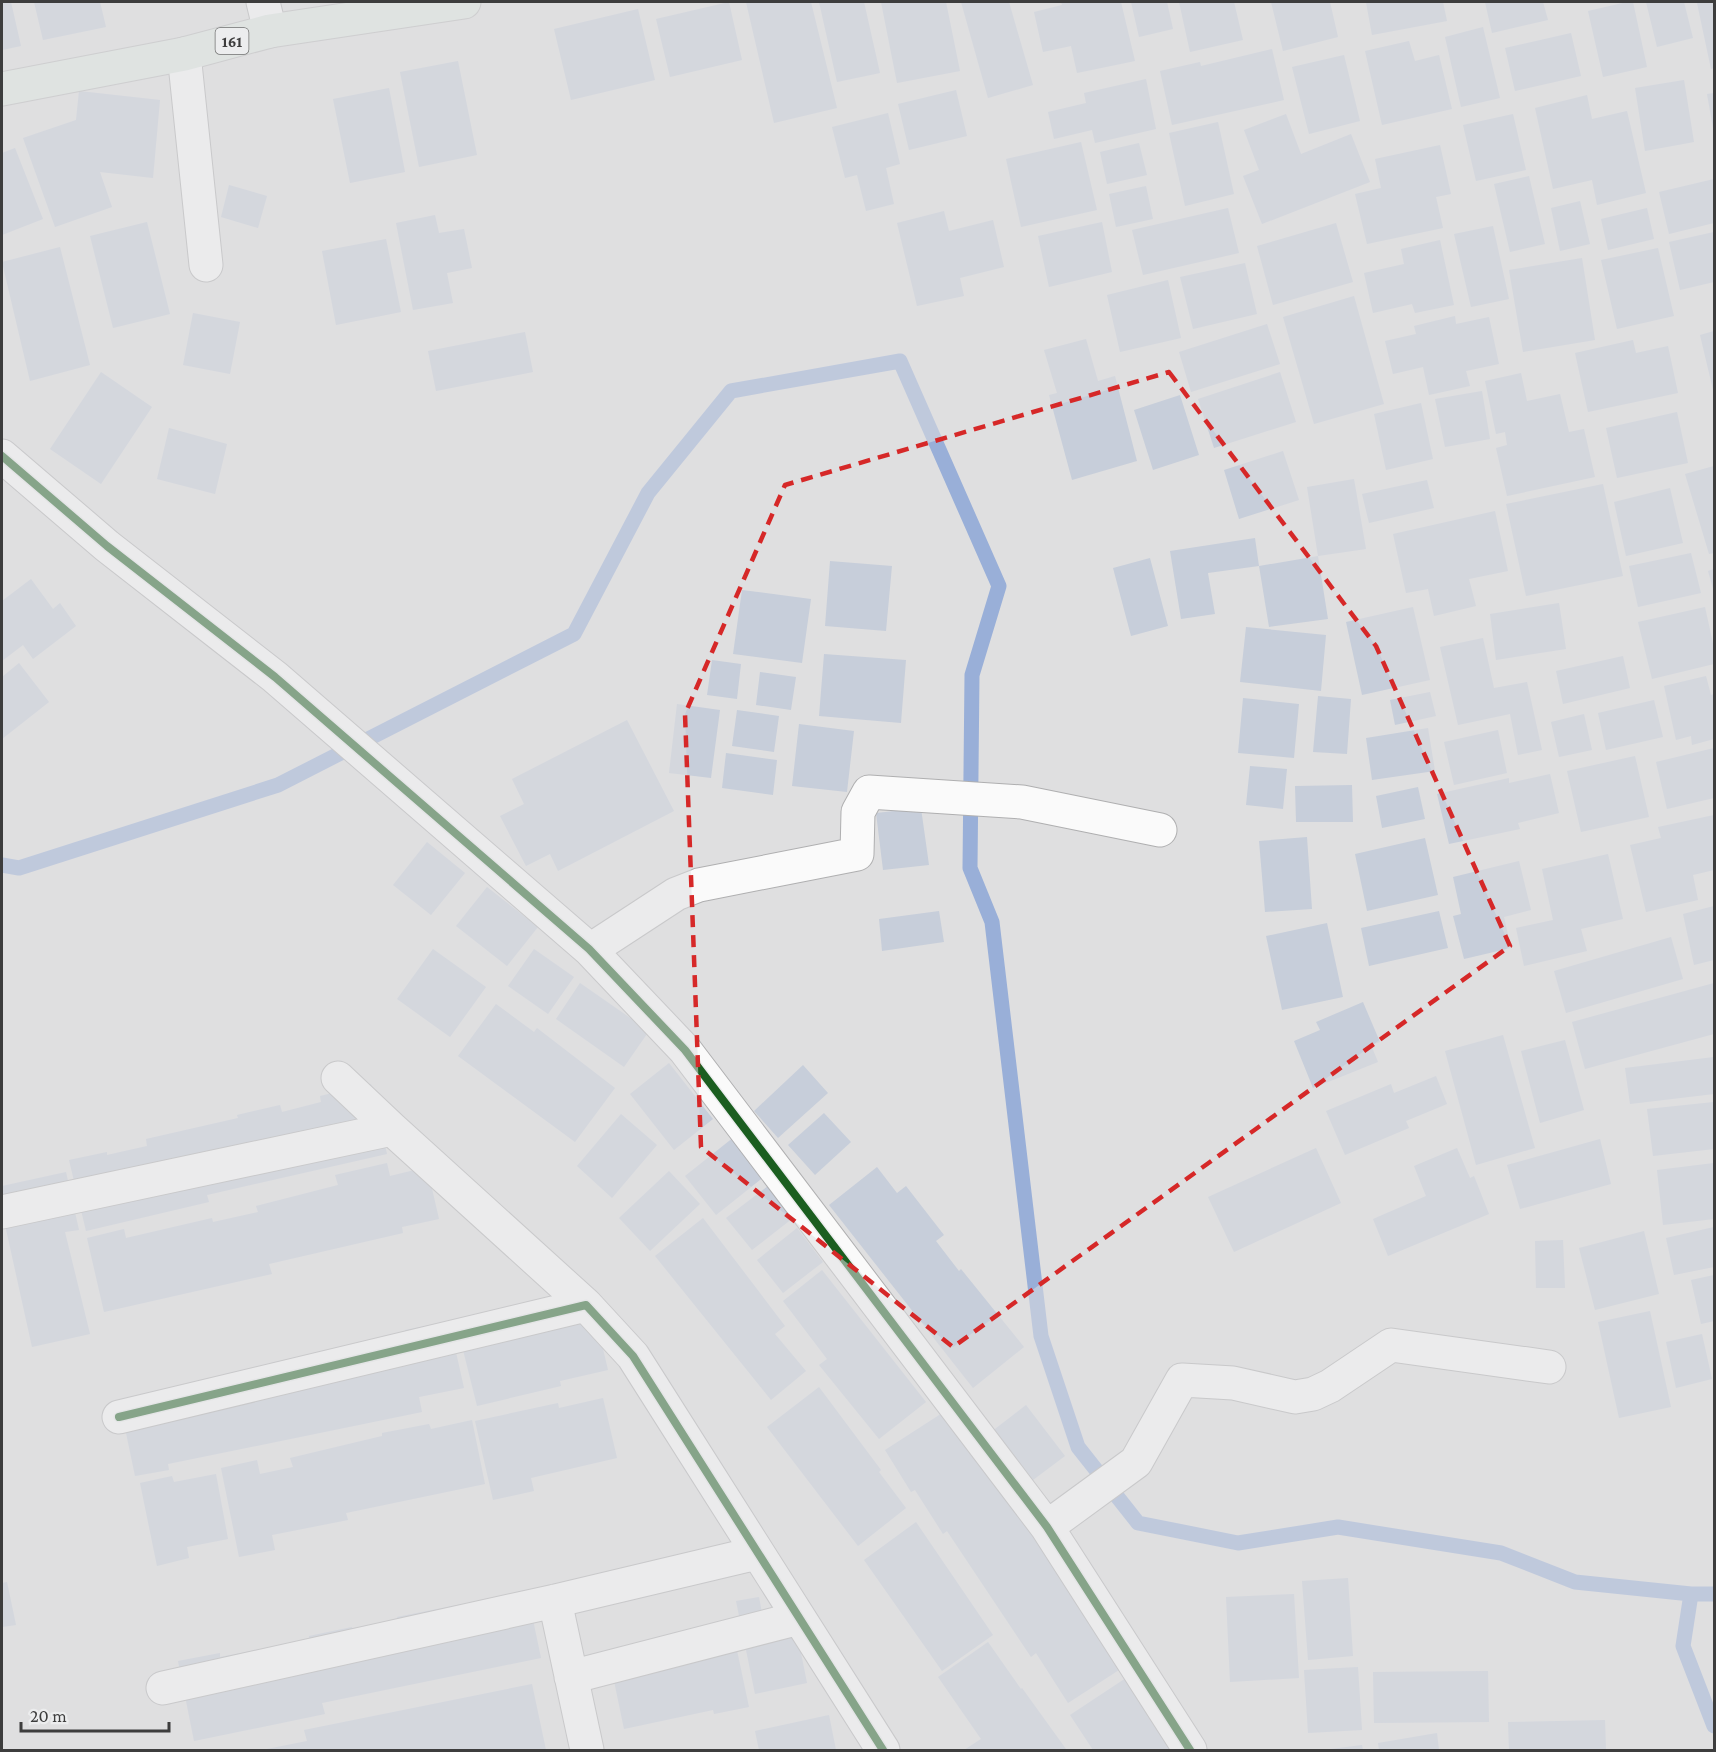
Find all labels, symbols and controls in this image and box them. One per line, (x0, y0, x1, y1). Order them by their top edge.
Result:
road number: 161 (216, 28, 248, 54)
scale bar (21, 1695, 170, 1733)
text: 20 m (30, 1706, 67, 1726)

